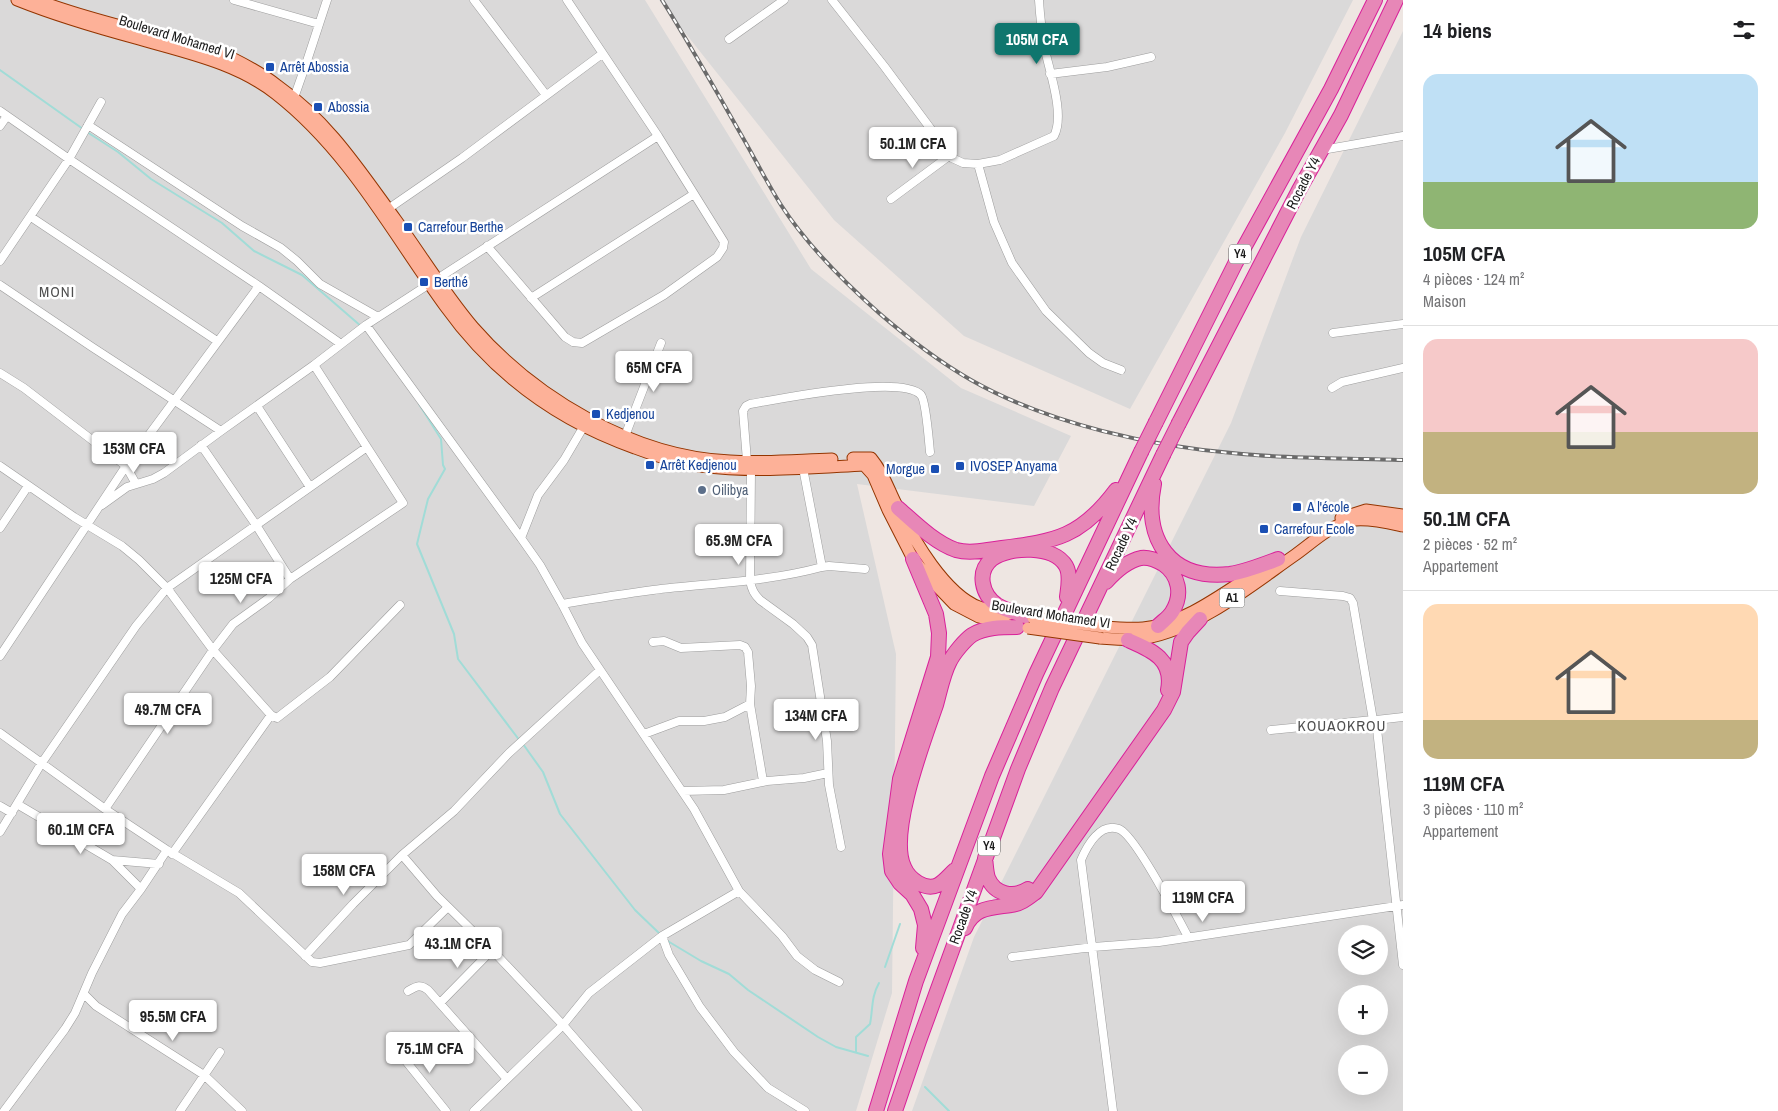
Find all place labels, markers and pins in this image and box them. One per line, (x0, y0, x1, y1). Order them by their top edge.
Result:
pin: 105M CFA (985, 22, 1089, 65)
place label: Arrêt Abossia (279, 58, 350, 76)
marker: Arrêt Abossia (264, 61, 276, 73)
place label: Abossia (327, 98, 370, 116)
marker: Abossia (312, 101, 324, 113)
pin: 50.1M CFA (856, 126, 970, 169)
place label: Carrefour Berthe (418, 218, 504, 236)
marker: Carrefour Berthe (402, 221, 414, 233)
place label: Berthé (434, 273, 468, 291)
marker: Berthé (418, 276, 430, 288)
pin: 65M CFA (608, 350, 700, 393)
place label: Kedjenou (606, 405, 655, 423)
marker: Kedjenou (590, 408, 602, 420)
pin: 153M CFA (82, 432, 186, 474)
place label: Arrêt Kedjenou (659, 456, 737, 474)
place label: IVOSEP Anyama (970, 457, 1058, 475)
marker: Arrêt Kedjenou (644, 459, 656, 471)
place label: Morgue (886, 460, 925, 478)
marker: IVOSEP Anyama (954, 460, 966, 472)
marker: Morgue (929, 463, 941, 475)
place label: Oilibya (712, 481, 749, 499)
marker: Oilibya (696, 484, 708, 496)
place label: A l'école (1306, 498, 1349, 516)
marker: A l'école (1291, 501, 1303, 513)
place label: Carrefour Ecole (1274, 520, 1354, 538)
marker: Carrefour Ecole (1258, 523, 1270, 535)
pin: 65.9M CFA (682, 524, 796, 566)
pin: 125M CFA (189, 562, 293, 604)
pin: 49.7M CFA (111, 692, 225, 735)
pin: 134M CFA (764, 698, 868, 741)
pin: 60.1M CFA (24, 812, 138, 855)
pin: 158M CFA (292, 854, 396, 896)
pin: 119M CFA (1151, 880, 1255, 923)
pin: 43.1M CFA (401, 926, 515, 969)
pin: 95.5M CFA (116, 1000, 230, 1042)
pin: 75.1M CFA (373, 1032, 487, 1074)

